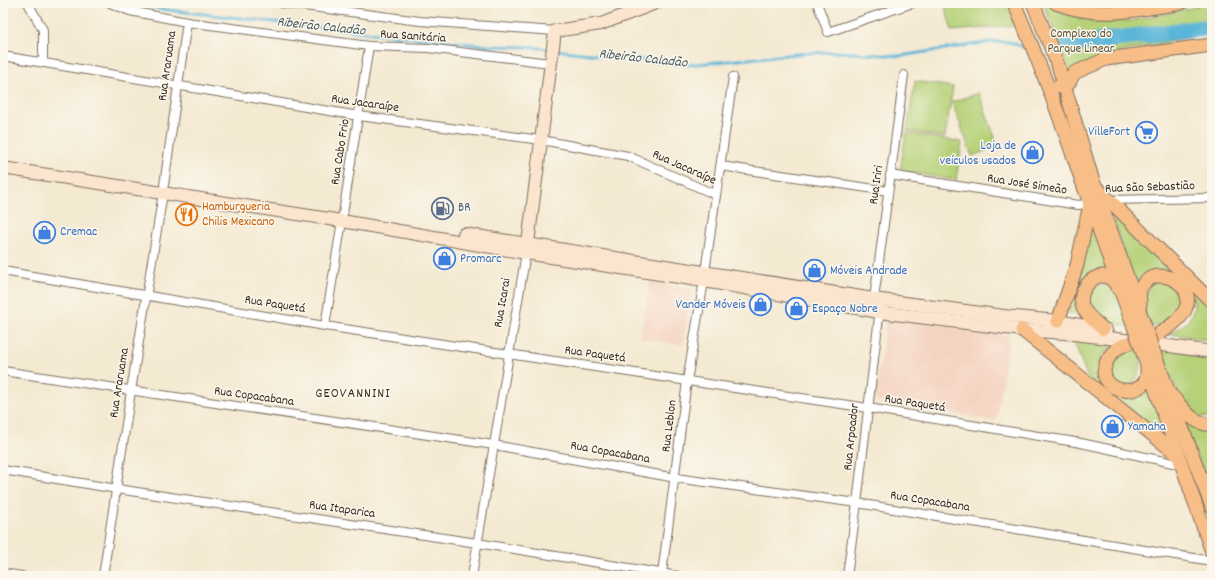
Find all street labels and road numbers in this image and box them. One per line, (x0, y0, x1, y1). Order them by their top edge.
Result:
street label: Rua Sanitária (380, 25, 447, 49)
street label: Rua Araruama (154, 29, 182, 102)
street label: Rua Jacaraípe (330, 90, 400, 118)
street label: Rua Cabo Frio (326, 117, 356, 186)
street label: Rua Jacaraípe (649, 145, 719, 191)
street label: Rua Iriri (865, 164, 889, 206)
street label: Rua José Simeão (986, 169, 1069, 201)
street label: Rua São Sebastião (1105, 177, 1196, 199)
street label: Rua Icarai (489, 276, 517, 329)
street label: Rua Paquetá (243, 291, 307, 319)
street label: Rua Paquetá (563, 341, 627, 369)
street label: Rua Araruama (105, 346, 135, 419)
street label: Rua Copacabana (213, 382, 296, 412)
street label: Rua Paquetá (883, 390, 947, 418)
street label: Rua Leblon (657, 399, 683, 453)
street label: Rua Arpoador (839, 402, 865, 472)
street label: Rua Copacabana (569, 437, 652, 469)
street label: Rua Copacabana (889, 486, 972, 518)
street label: Rua Itaparica (308, 496, 377, 524)

